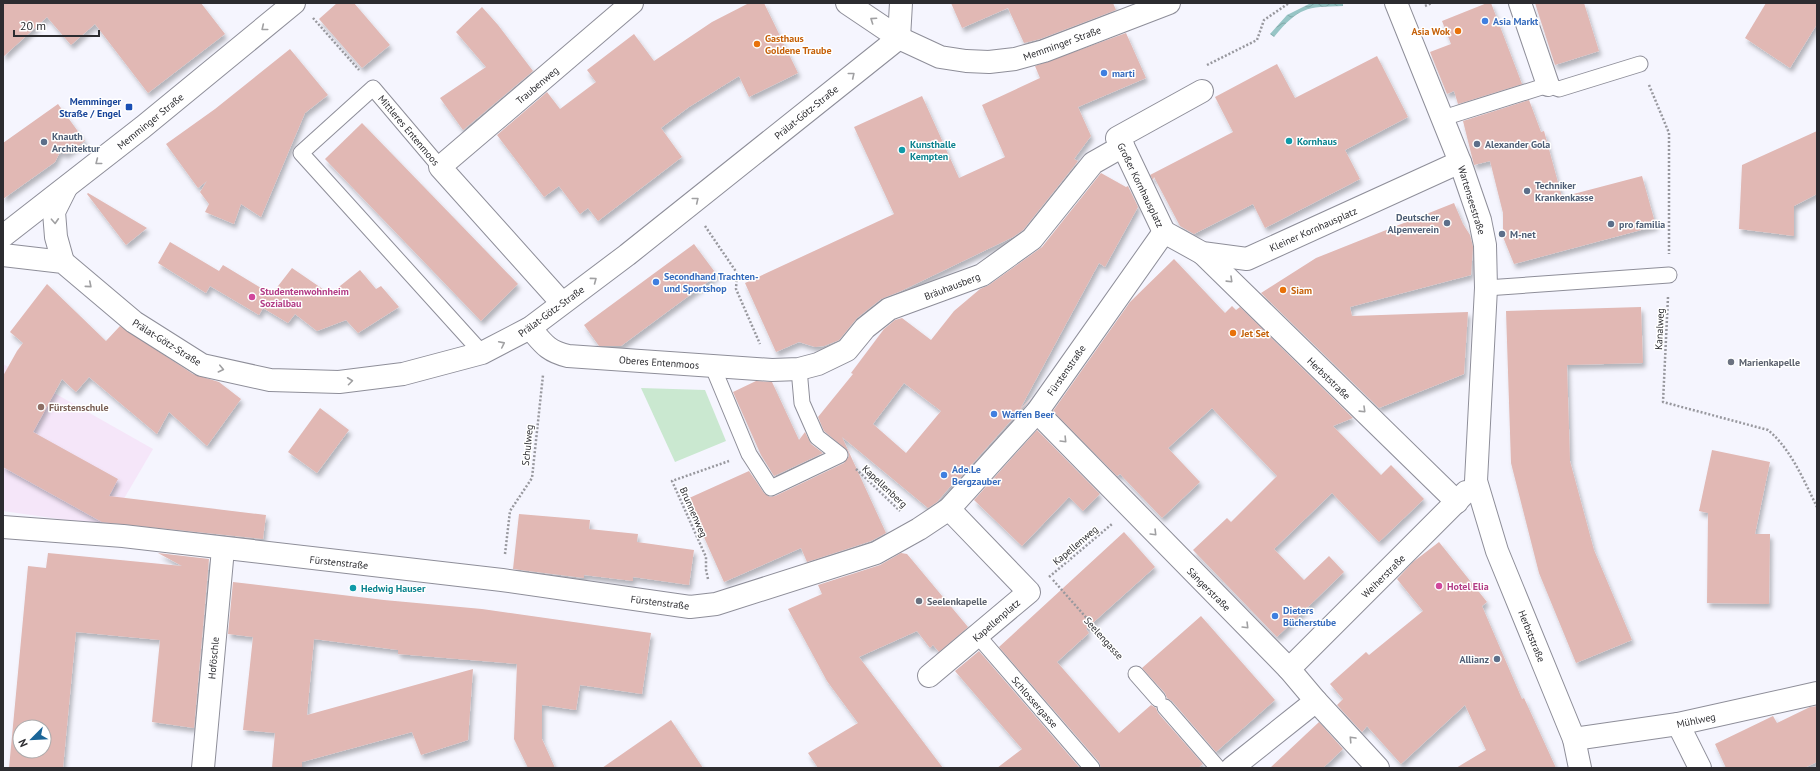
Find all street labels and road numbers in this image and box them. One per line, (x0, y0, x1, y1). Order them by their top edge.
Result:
street label: Memminger Straße (1021, 23, 1103, 64)
street label: Traubenweg (513, 64, 561, 107)
street label: Prälat-Götz-Straße (772, 83, 841, 142)
street label: Memminger Straße (114, 91, 186, 152)
street label: Mittleres Entenmoos (375, 92, 442, 168)
street label: Großer Kornhausplatz (1114, 141, 1167, 230)
street label: Wartenseestraße (1455, 164, 1488, 236)
street label: Kleiner Kornhausplatz (1267, 204, 1359, 255)
street label: Bräuhausberg (922, 270, 982, 303)
street label: Prälat-Götz-Straße (516, 283, 587, 340)
street label: Kanalweg (1652, 308, 1667, 350)
street label: Prälat-Götz-Straße (130, 316, 204, 369)
street label: Fürstenstraße (1044, 342, 1089, 398)
street label: Oberes Entenmoos (618, 353, 700, 372)
street label: Herbststraße (1304, 355, 1353, 402)
street label: Schulweg (519, 424, 536, 466)
street label: Kapellenberg (859, 462, 910, 511)
street label: Brunnenweg (677, 485, 710, 539)
street label: Kapellenweg (1050, 523, 1101, 568)
street label: Weiherstraße (1359, 552, 1408, 601)
street label: Fürstenstraße (309, 553, 369, 572)
street label: Sängerstraße (1184, 565, 1233, 614)
street label: Fürstenstraße (630, 592, 690, 613)
street label: Kapellenplatz (970, 596, 1023, 645)
street label: Herbststraße (1515, 608, 1548, 664)
street label: Seelengasse (1081, 614, 1126, 662)
street label: Hoföschle (205, 636, 222, 680)
street label: Schlossergasse (1009, 674, 1061, 731)
street label: Mühlweg (1676, 710, 1717, 731)

